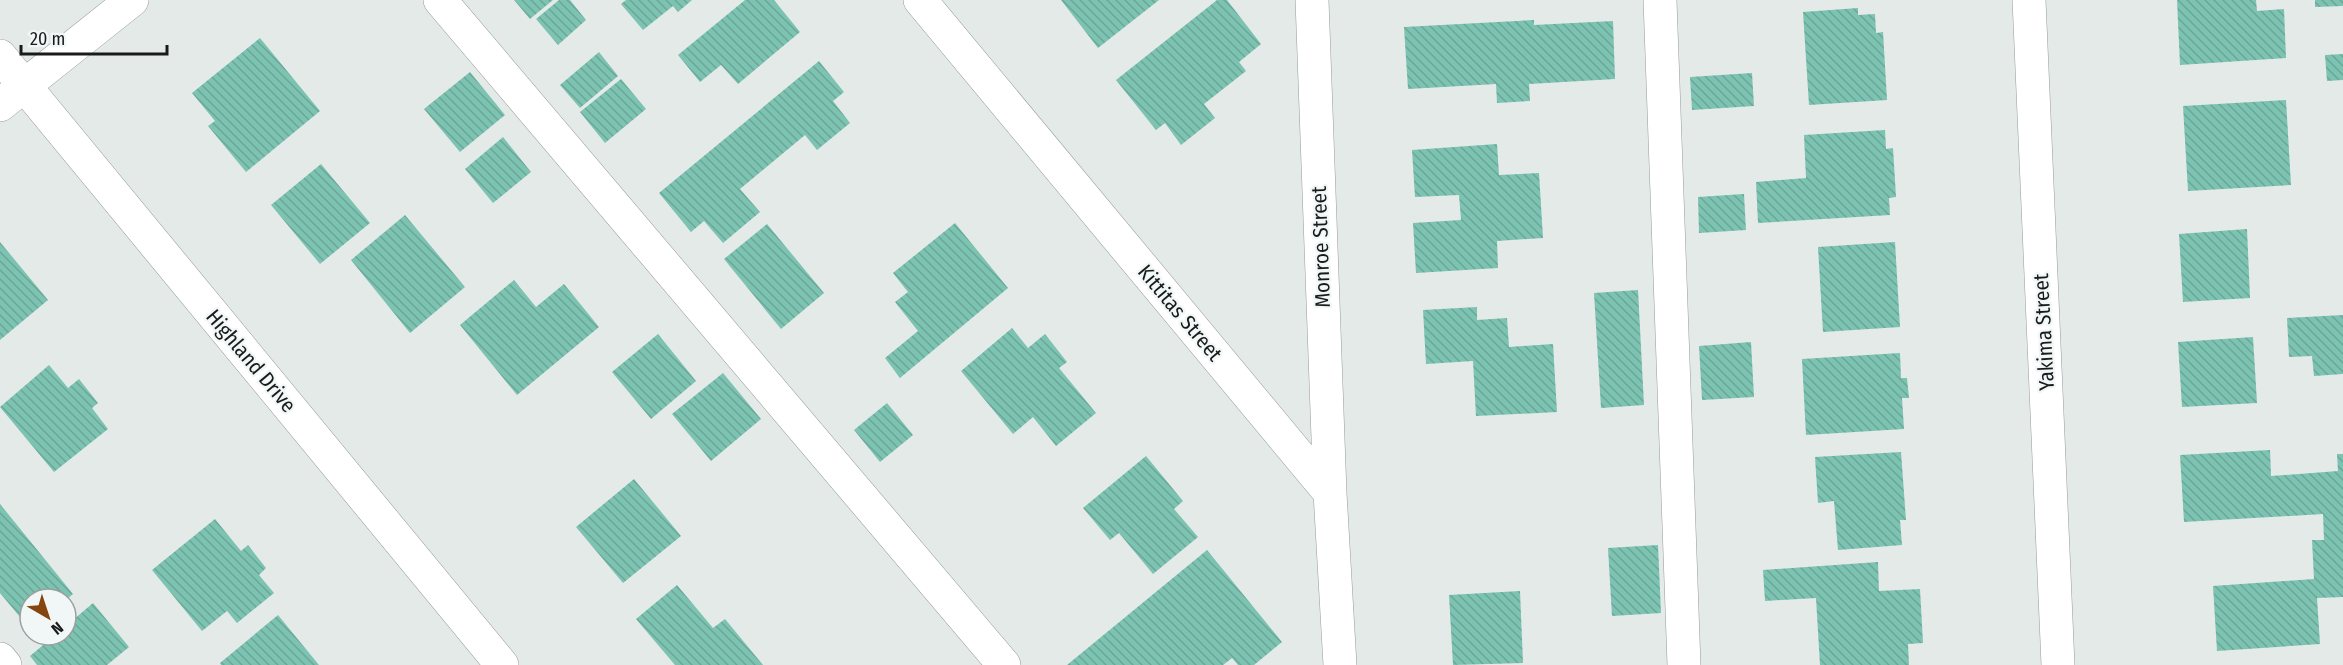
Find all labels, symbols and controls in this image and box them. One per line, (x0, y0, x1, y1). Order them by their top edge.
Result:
scale bar (21, 18, 166, 56)
text: 20 m (30, 28, 65, 50)
street label: Monroe Street (1306, 186, 1336, 308)
street label: Kittitas Street (1132, 260, 1228, 367)
street label: Yakima Street (2028, 273, 2060, 391)
street label: Highland Drive (200, 304, 302, 418)
north arrow (18, 587, 78, 647)
text: N (47, 618, 67, 639)

